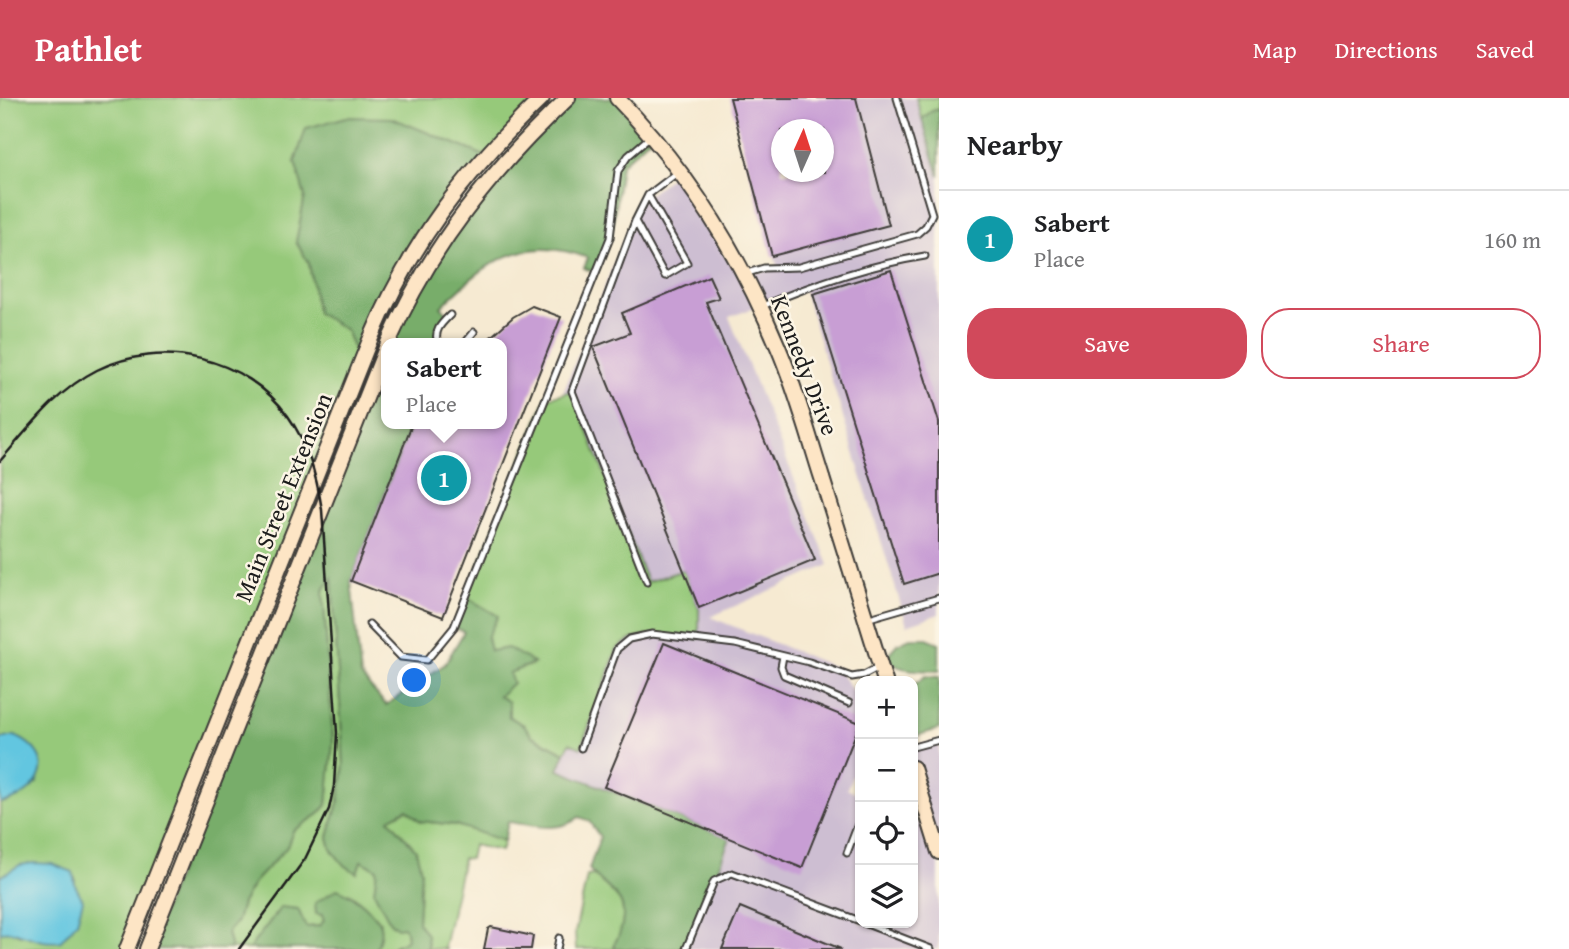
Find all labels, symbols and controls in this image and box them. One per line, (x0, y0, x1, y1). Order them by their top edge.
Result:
text: Pathlet (35, 25, 142, 73)
text: Map (1253, 32, 1297, 67)
text: Directions (1335, 32, 1438, 67)
text: Saved (1476, 32, 1534, 67)
north arrow (771, 119, 834, 182)
text: Nearby (967, 122, 1063, 166)
text: Sabert (1034, 203, 1110, 242)
text: 1 (984, 223, 996, 256)
text: 160 m (1484, 223, 1541, 256)
text: Place (1034, 242, 1085, 275)
street label: Kennedy Drive (762, 290, 848, 440)
button: Save (967, 308, 1247, 379)
button: Share (1261, 308, 1541, 379)
popup (381, 338, 507, 429)
text: Sabert (406, 348, 482, 387)
street label: Main Street Extension (225, 387, 341, 607)
text: Place (406, 387, 457, 420)
pin: 1 (421, 452, 467, 504)
your location (397, 663, 431, 697)
map controls (855, 676, 918, 928)
button: + (855, 676, 918, 739)
button: − (855, 739, 918, 802)
button: locate (855, 802, 918, 865)
button: layers (855, 865, 918, 928)

